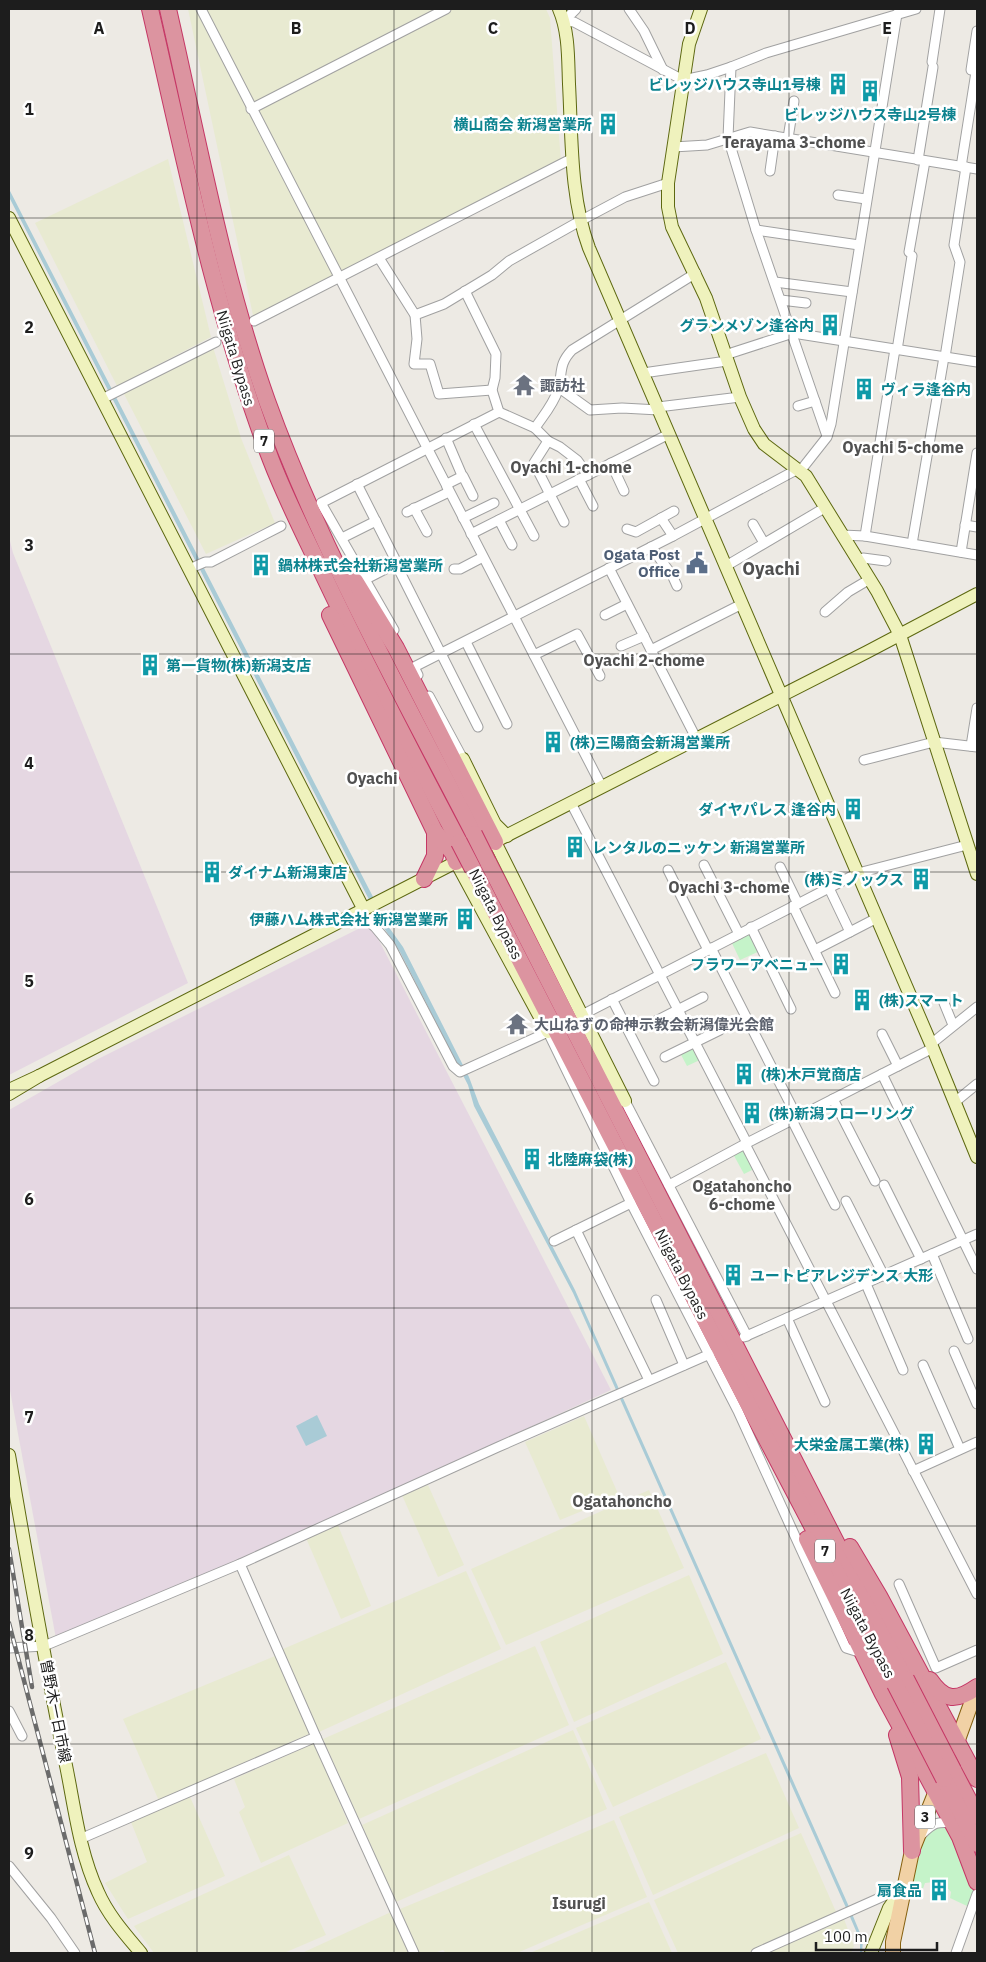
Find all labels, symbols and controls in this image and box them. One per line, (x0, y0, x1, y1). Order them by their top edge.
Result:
text: A (94, 18, 105, 38)
text: B (291, 18, 302, 38)
text: C (488, 18, 498, 38)
text: D (684, 18, 696, 38)
text: E (882, 18, 892, 38)
building icon: ビレッジハウス寺山1号棟 (825, 71, 851, 97)
place label: ビレッジハウス寺山1号棟 (648, 75, 821, 94)
building icon: ビレッジハウス寺山2号棟 (857, 78, 883, 104)
text: 1 (24, 99, 34, 119)
place label: ビレッジハウス寺山2号棟 (783, 105, 957, 124)
building icon: 横山商会 新潟営業所 (595, 111, 621, 137)
place label: 横山商会 新潟営業所 (453, 115, 592, 134)
district label: Terayama 3-chome (722, 132, 866, 152)
street label: Niigata Bypass (212, 308, 260, 408)
building icon: グランメゾン逢谷内 (817, 312, 843, 338)
place label: グランメゾン逢谷内 (679, 316, 814, 335)
text: 2 (24, 317, 34, 337)
temple icon: 諏訪社 (511, 372, 537, 398)
place label: 諏訪社 (540, 376, 585, 395)
building icon: ヴィラ逢谷内 (851, 376, 877, 402)
place label: ヴィラ逢谷内 (881, 380, 971, 399)
road number: 7 (254, 430, 274, 452)
district label: Oyachi 5-chome (842, 437, 964, 457)
district label: Oyachi 1-chome (510, 457, 632, 477)
text: 3 (24, 535, 34, 555)
place label: Ogata Post Office (604, 545, 680, 581)
public building icon: Ogata Post Office (684, 550, 710, 576)
building icon: 鍋林株式会社新潟営業所 (248, 552, 274, 578)
place label: 鍋林株式会社新潟営業所 (277, 556, 443, 575)
district label: Oyachi (742, 557, 800, 580)
district label: Oyachi 2-chome (583, 650, 705, 670)
building icon: 第一貨物(株)新潟支店 (137, 652, 163, 678)
place label: 第一貨物(株)新潟支店 (166, 656, 311, 675)
building icon: (株)三陽商会新潟営業所 (540, 729, 566, 755)
place label: (株)三陽商会新潟営業所 (570, 733, 730, 752)
text: 4 (24, 753, 34, 773)
district label: Oyachi (346, 768, 398, 788)
building icon: ダイヤパレス 逢谷内 (840, 796, 866, 822)
place label: ダイヤパレス 逢谷内 (698, 800, 836, 819)
building icon: レンタルのニッケン 新潟営業所 (562, 834, 588, 860)
place label: レンタルのニッケン 新潟営業所 (592, 838, 805, 857)
building icon: ダイナム新潟東店 (199, 859, 225, 885)
place label: ダイナム新潟東店 (228, 863, 347, 882)
street label: Niigata Bypass (465, 866, 527, 962)
building icon: (株)ミノックス (908, 866, 934, 892)
place label: (株)ミノックス (805, 870, 904, 889)
district label: Oyachi 3-chome (668, 877, 790, 897)
building icon: 伊藤ハム株式会社 新潟営業所 (452, 906, 478, 932)
place label: 伊藤ハム株式会社 新潟営業所 (249, 910, 448, 929)
building icon: フラワーアベニュー (828, 951, 854, 977)
place label: フラワーアベニュー (690, 955, 824, 974)
text: 5 (24, 971, 34, 991)
building icon: (株)スマート (849, 987, 875, 1013)
place label: (株)スマート (879, 991, 964, 1010)
temple icon: 大山ねずの命神示教会新潟偉光会館 (504, 1011, 530, 1037)
place label: 大山ねずの命神示教会新潟偉光会館 (534, 1015, 774, 1034)
building icon: (株)木戸覚商店 (731, 1061, 757, 1087)
place label: (株)木戸覚商店 (761, 1065, 861, 1084)
building icon: (株)新潟フローリング (739, 1100, 765, 1126)
place label: (株)新潟フローリング (769, 1104, 914, 1123)
building icon: 北陸麻袋(株) (519, 1146, 545, 1172)
place label: 北陸麻袋(株) (548, 1150, 633, 1169)
district label: Ogatahoncho 6-chome (692, 1176, 792, 1214)
text: 6 (24, 1189, 34, 1209)
street label: Niigata Bypass (651, 1226, 713, 1322)
building icon: ユートピアレジデンス 大形 (720, 1262, 746, 1288)
place label: ユートピアレジデンス 大形 (750, 1266, 933, 1285)
text: 7 (24, 1407, 34, 1427)
building icon: 大栄金属工業(株) (913, 1431, 939, 1457)
place label: 大栄金属工業(株) (794, 1435, 909, 1454)
district label: Ogatahoncho (572, 1491, 672, 1511)
road number: 7 (815, 1540, 835, 1562)
street label: Niigata Bypass (836, 1585, 900, 1681)
text: 8 (24, 1625, 34, 1645)
street label: 曽野木一日市線 (37, 1658, 75, 1764)
road number: 3 (915, 1805, 935, 1828)
text: 9 (24, 1843, 34, 1863)
building icon: 扇食品 (926, 1877, 952, 1903)
place label: 扇食品 (877, 1881, 922, 1900)
district label: Isurugi (552, 1893, 606, 1913)
scale bar (816, 1920, 937, 1952)
text: 100 m (824, 1927, 868, 1946)

